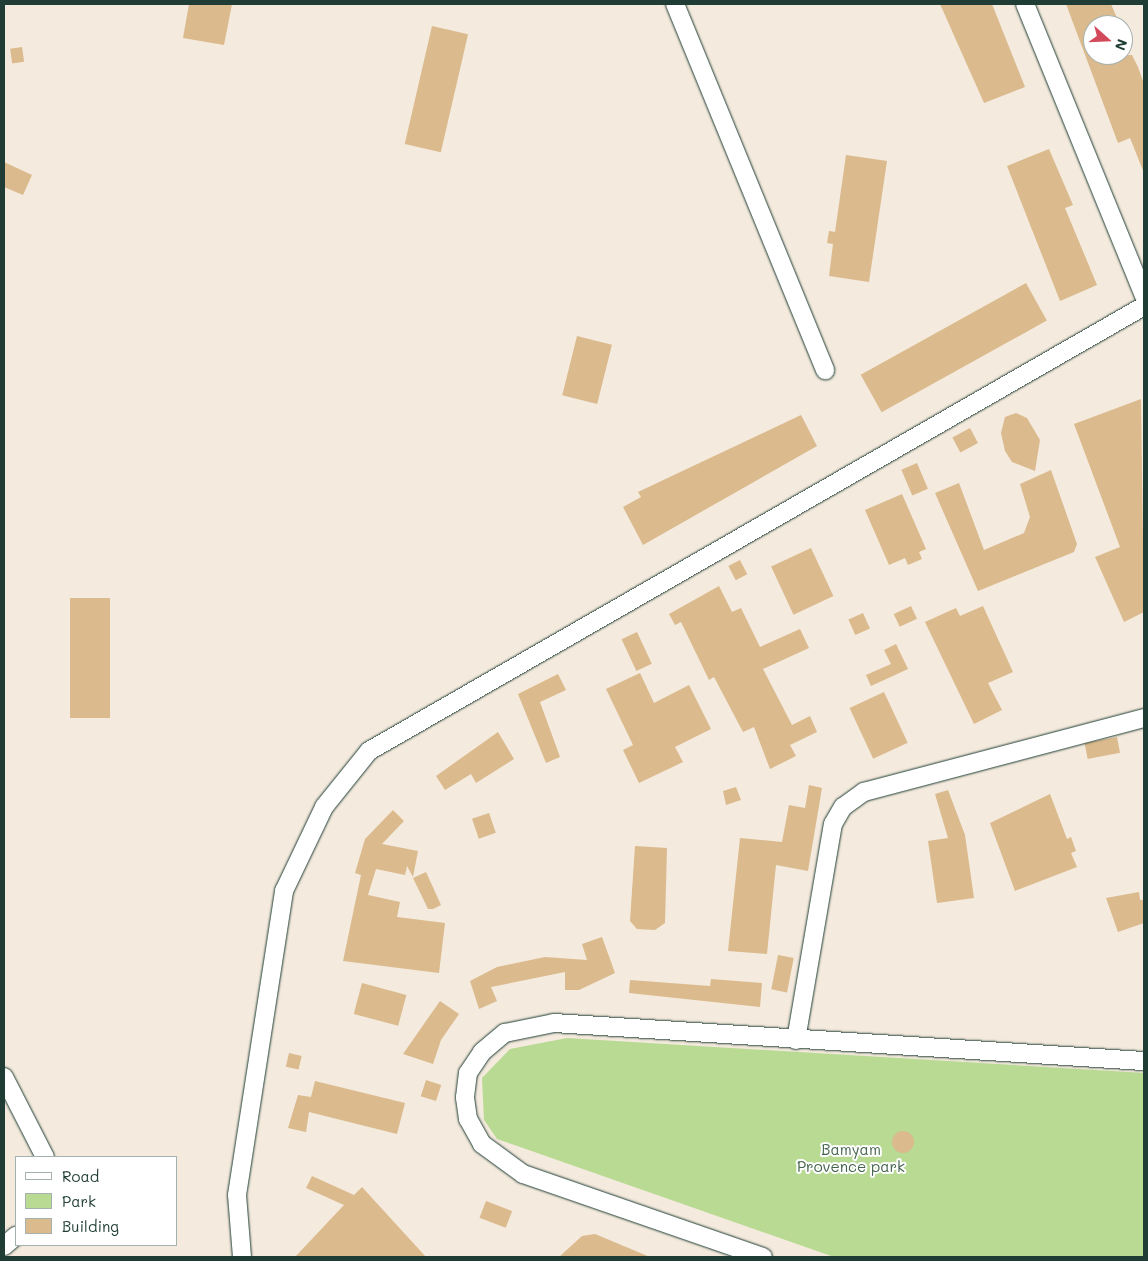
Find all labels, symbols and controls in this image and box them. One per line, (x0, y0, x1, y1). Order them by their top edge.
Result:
north arrow (1083, 15, 1133, 65)
text: N (1111, 37, 1132, 53)
park label: Bamyam Provence park (797, 1140, 905, 1175)
legend (15, 1156, 178, 1246)
text: Road (62, 1166, 99, 1186)
text: Park (62, 1191, 96, 1211)
text: Building (62, 1216, 119, 1236)

